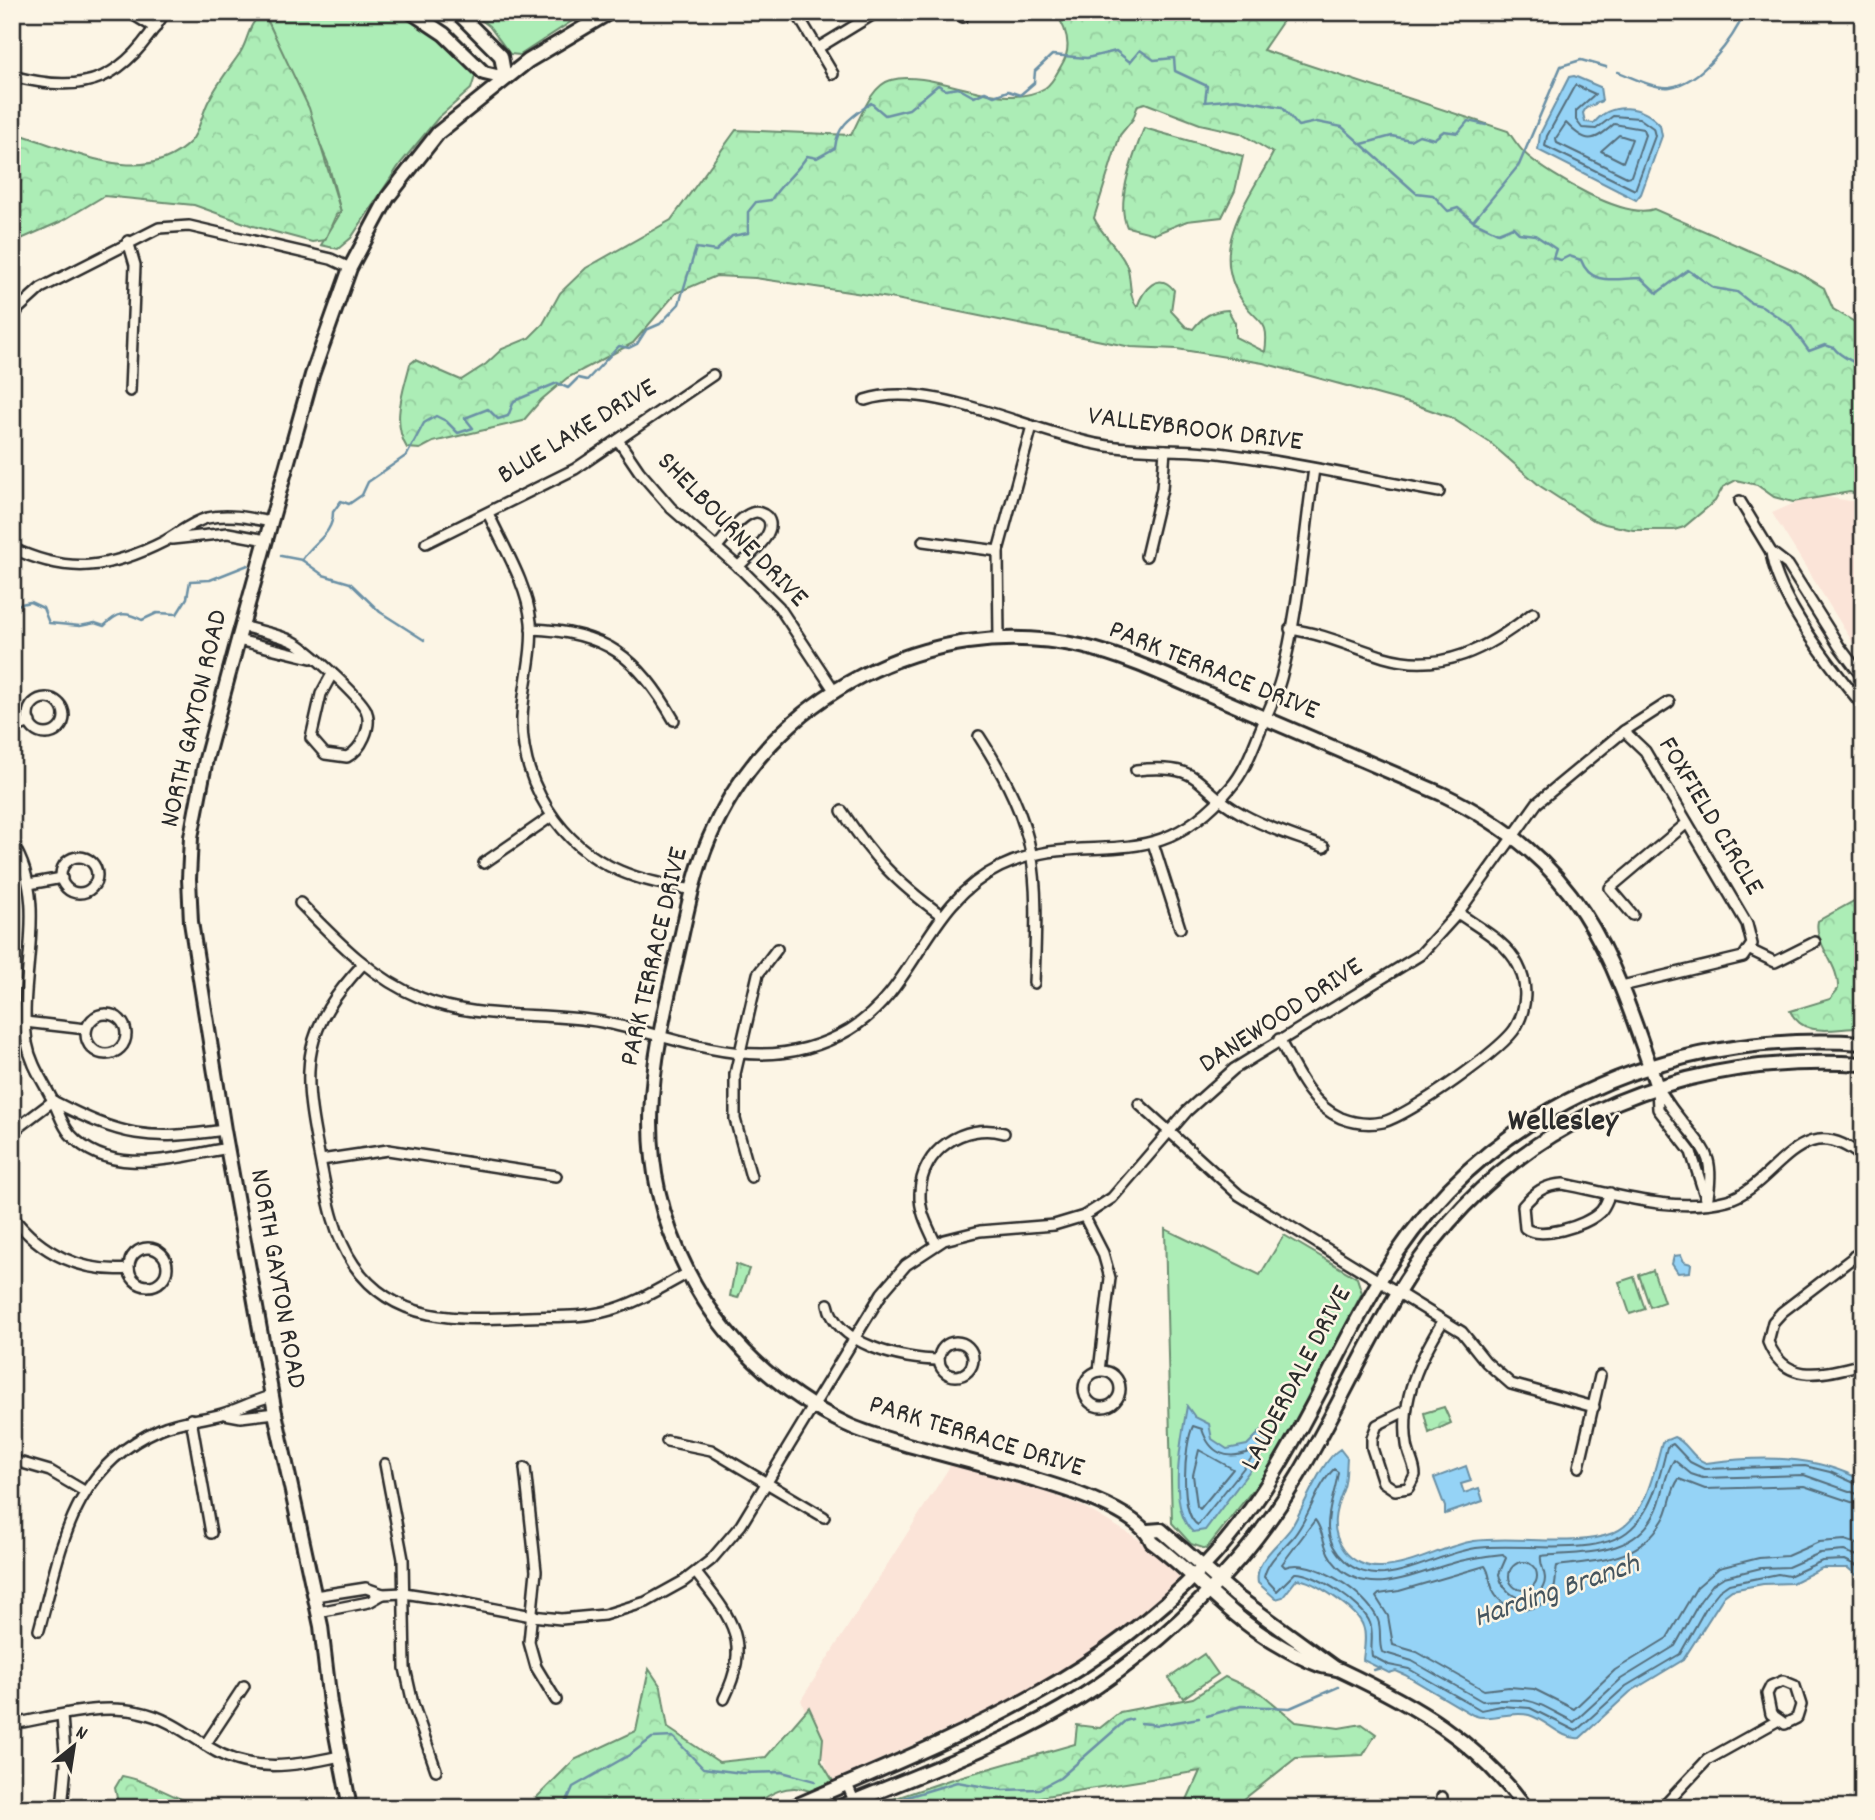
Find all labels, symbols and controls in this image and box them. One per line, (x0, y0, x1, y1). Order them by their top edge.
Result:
street label: BLUE LAKE DRIVE (491, 370, 665, 496)
street label: VALLEYBROOK DRIVE (1085, 398, 1305, 464)
street label: SHELBOURNE DRIVE (646, 444, 816, 618)
street label: NORTH GAYTON ROAD (152, 606, 240, 832)
street label: PARK TERRACE DRIVE (1102, 612, 1324, 732)
street label: FOXFIELD CIRCLE (1646, 730, 1772, 904)
street label: PARK TERRACE DRIVE (611, 843, 701, 1070)
street label: DANEWOOD DRIVE (1192, 949, 1372, 1085)
district label: Wellesley (1508, 1100, 1619, 1146)
street label: NORTH GAYTON ROAD (237, 1166, 315, 1392)
street label: LAUDERDALE DRIVE (1232, 1279, 1364, 1479)
street label: PARK TERRACE DRIVE (863, 1386, 1089, 1490)
water label: Harding Branch (1468, 1544, 1647, 1642)
north arrow (38, 1712, 108, 1782)
text: N (70, 1720, 92, 1748)

